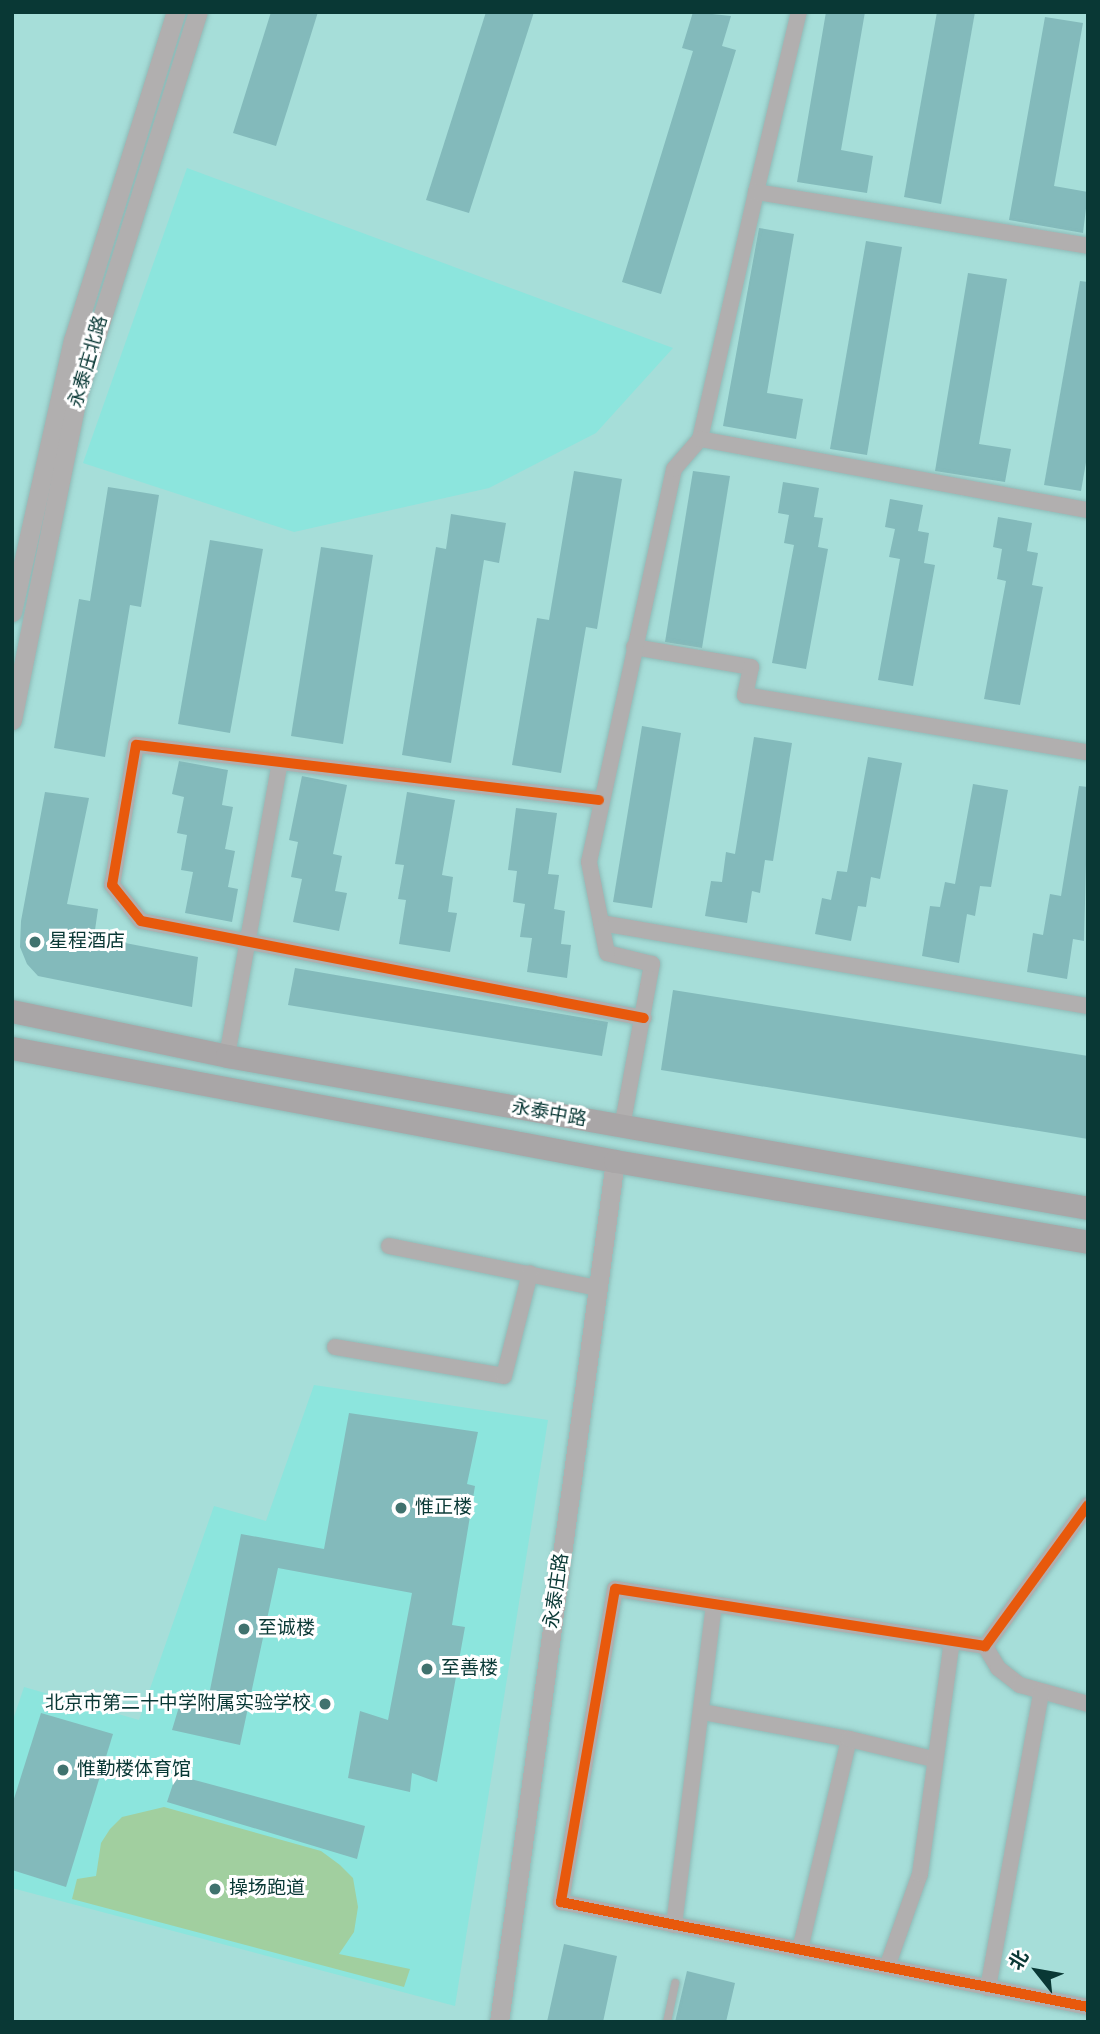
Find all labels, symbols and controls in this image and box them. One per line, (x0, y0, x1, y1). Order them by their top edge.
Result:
street label: 永泰庄北路 (65, 313, 113, 411)
place label: 星程酒店 (49, 931, 125, 953)
marker: 星程酒店 (27, 934, 43, 950)
street label: 永泰中路 (510, 1096, 588, 1132)
place label: 惟正楼 (415, 1497, 472, 1519)
marker: 惟正楼 (393, 1500, 409, 1516)
street label: 永泰庄路 (540, 1552, 574, 1630)
place label: 至诚楼 (258, 1618, 315, 1640)
marker: 至诚楼 (236, 1621, 252, 1637)
place label: 至善楼 (441, 1658, 498, 1680)
marker: 至善楼 (419, 1661, 435, 1677)
place label: 北京市第二十中学附属实验学校 (45, 1693, 311, 1715)
marker: 北京市第二十中学附属实验学校 (317, 1696, 333, 1712)
place label: 惟勤楼体育馆 (77, 1759, 191, 1781)
marker: 惟勤楼体育馆 (55, 1762, 71, 1778)
place label: 操场跑道 (229, 1878, 305, 1900)
marker: 操场跑道 (207, 1881, 223, 1897)
north arrow (1002, 1936, 1072, 2006)
text: 北 (1005, 1946, 1033, 1974)

